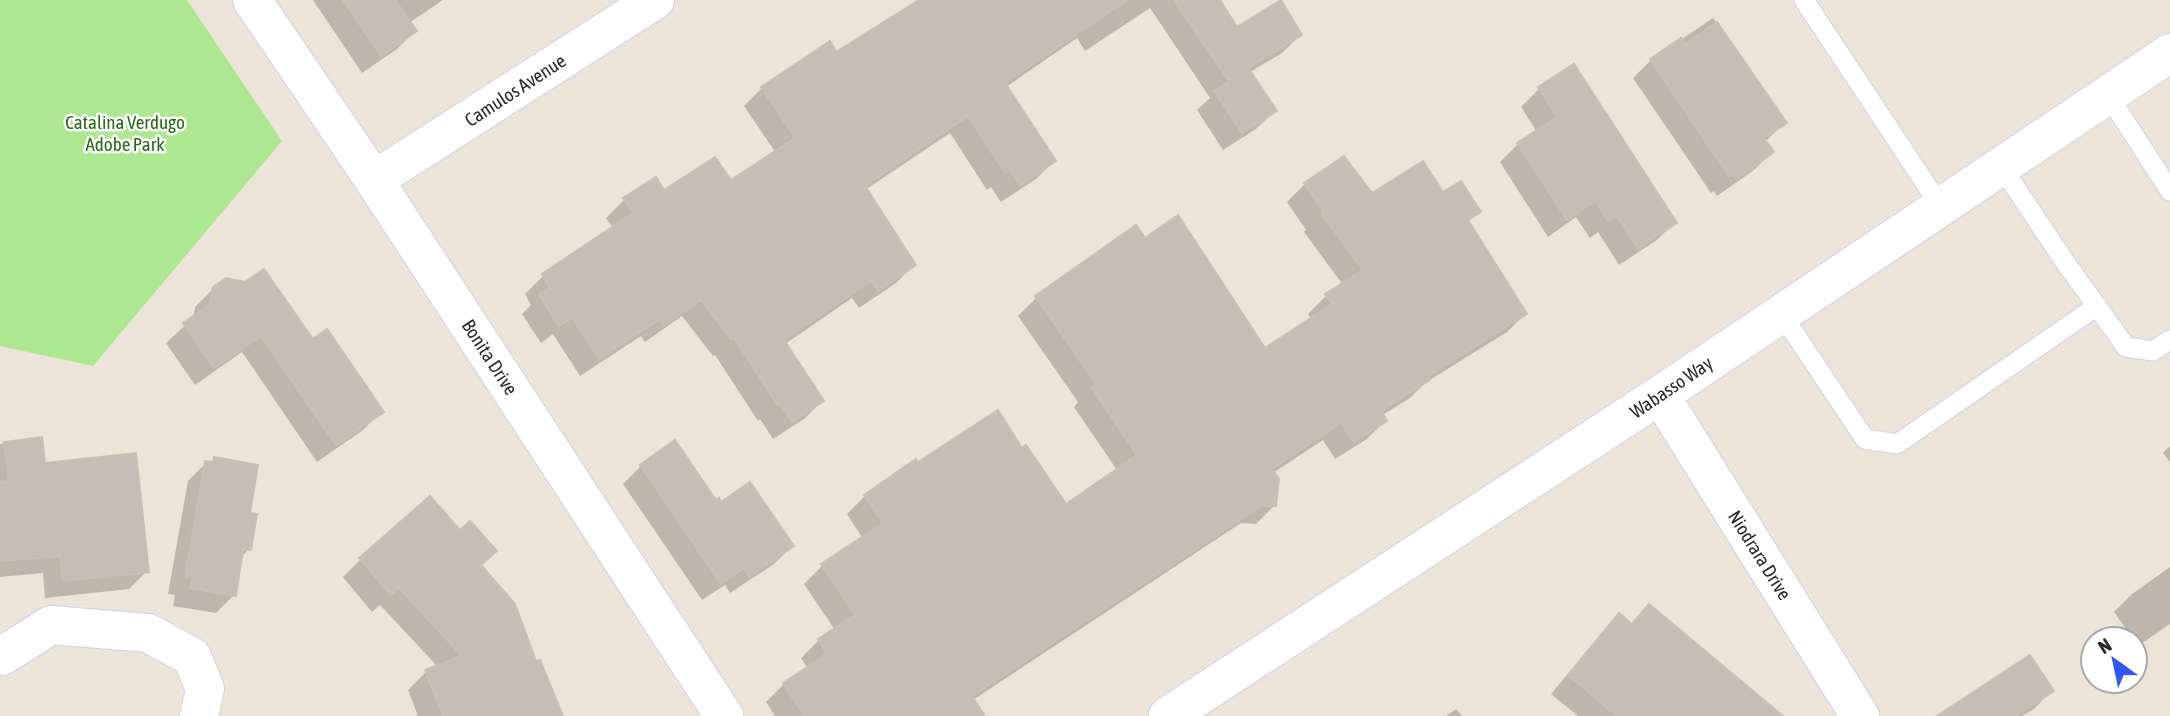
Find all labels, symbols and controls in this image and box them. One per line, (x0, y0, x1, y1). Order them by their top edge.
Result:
street label: Camulos Avenue (460, 49, 570, 131)
park label: Catalina Verdugo Adobe Park (65, 111, 185, 155)
street label: Bonita Drive (458, 315, 522, 399)
street label: Wabasso Way (1626, 351, 1717, 423)
street label: Niodrara Drive (1724, 506, 1796, 604)
north arrow (2079, 625, 2149, 695)
text: N (2094, 633, 2115, 658)

